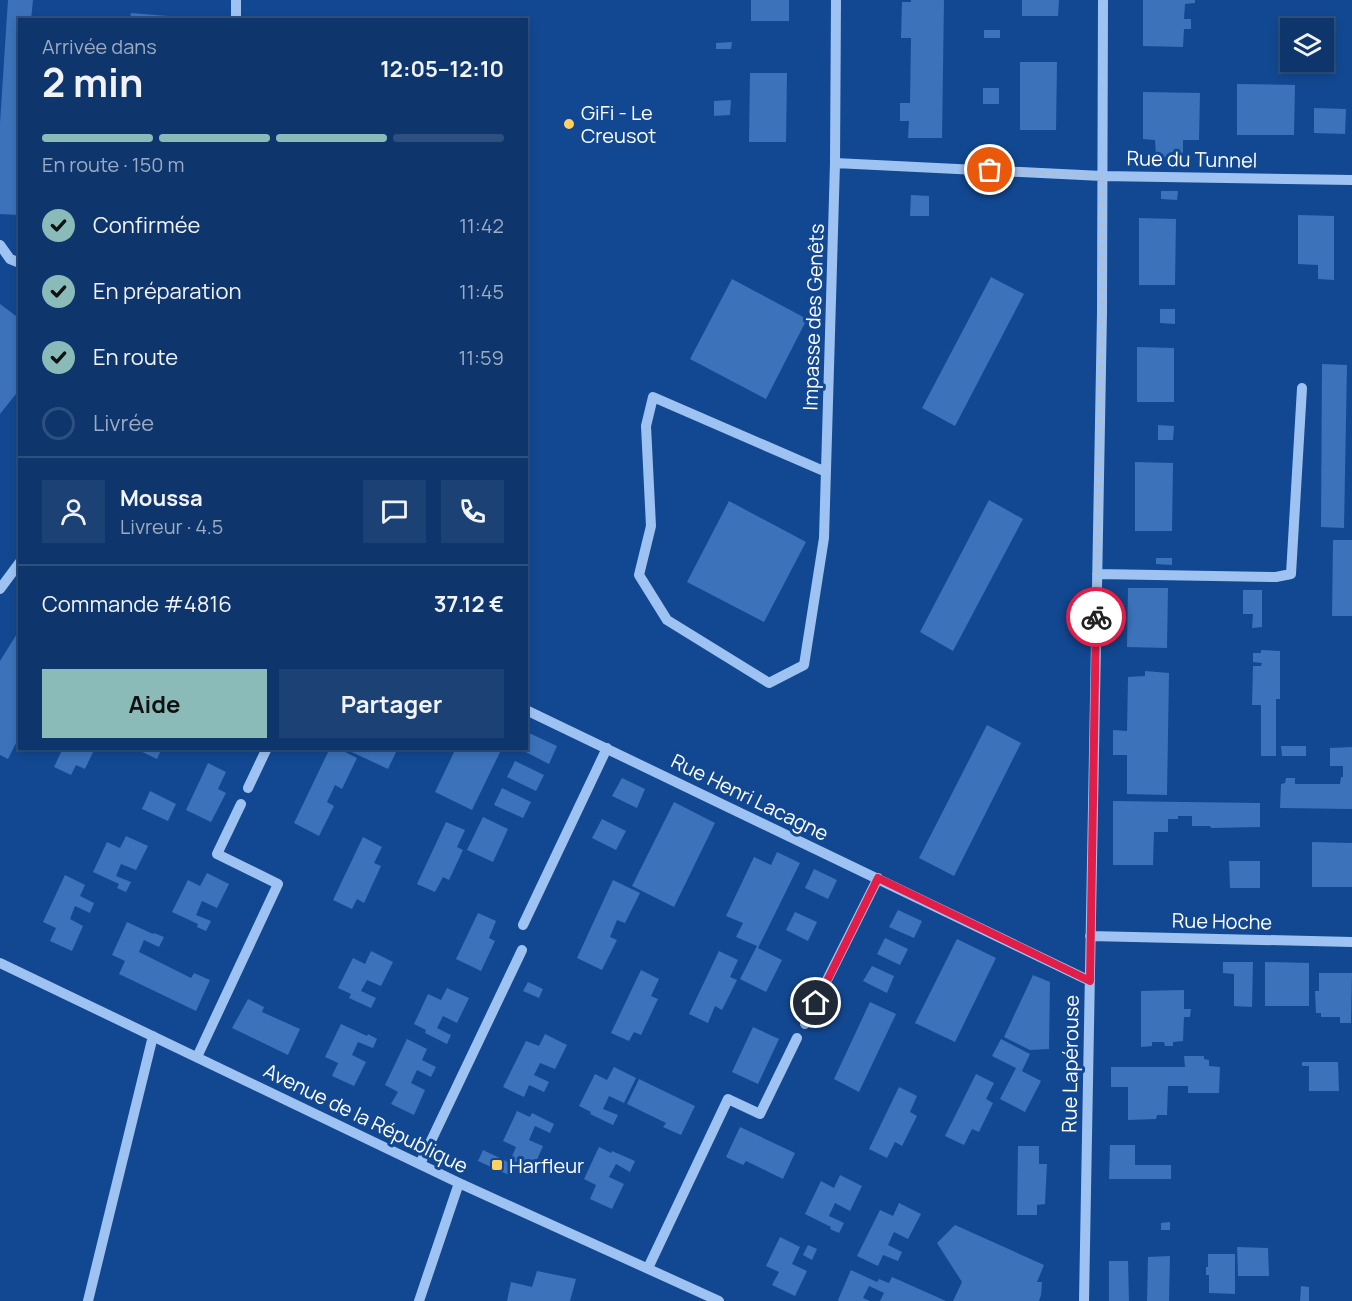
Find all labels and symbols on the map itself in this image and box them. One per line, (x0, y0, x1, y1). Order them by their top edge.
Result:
place label: GiFi - Le Creusot (581, 99, 656, 149)
marker: GiFi - Le Creusot (562, 117, 576, 131)
pin (964, 144, 1015, 195)
street label: Rue du Tunnel (1126, 144, 1258, 174)
street label: Impasse des Genêts (796, 223, 830, 411)
courier (1066, 587, 1126, 647)
street label: Rue Henri Lacagne (667, 747, 833, 847)
street label: Rue Hoche (1172, 907, 1272, 935)
pin (790, 977, 841, 1028)
street label: Rue Lapérouse (1055, 995, 1085, 1133)
street label: Avenue de la République (259, 1057, 473, 1179)
place label: Harfleur (509, 1152, 584, 1179)
marker: Harfleur (490, 1158, 504, 1172)

